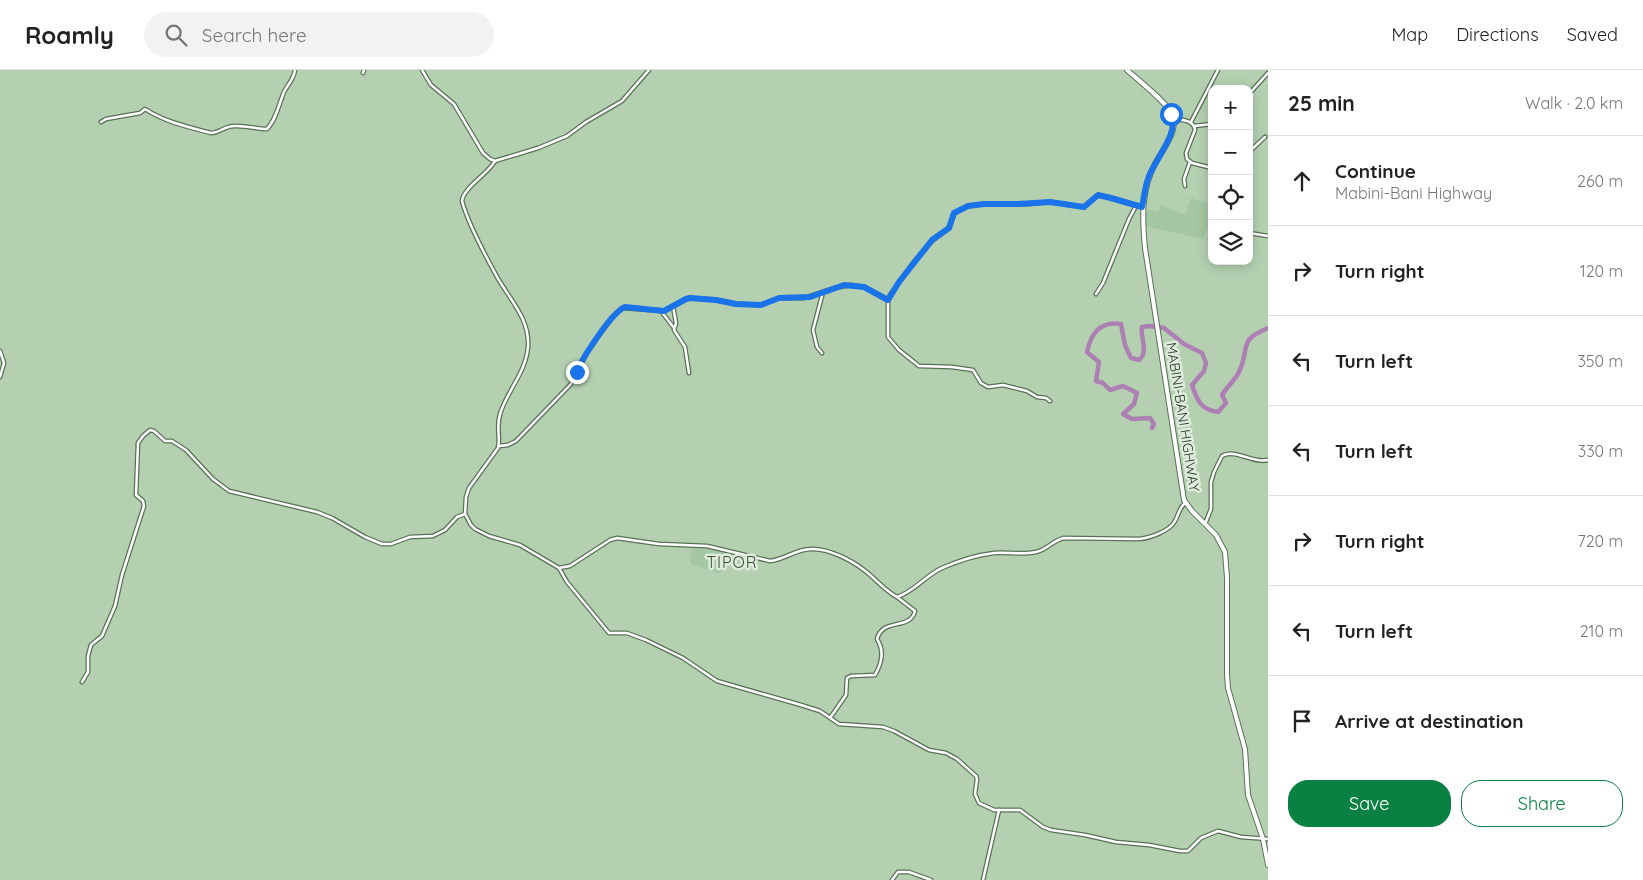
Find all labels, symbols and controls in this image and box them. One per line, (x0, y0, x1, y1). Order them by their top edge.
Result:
search box (144, 12, 494, 57)
text: Roamly (25, 20, 114, 50)
icon: search (162, 21, 190, 49)
text: Search here (202, 23, 307, 47)
text: Map (1391, 23, 1428, 46)
text: Directions (1456, 23, 1539, 46)
text: Saved (1567, 23, 1618, 46)
map controls (1208, 85, 1253, 265)
button: + (1208, 85, 1253, 130)
text: 25 min (1288, 90, 1355, 116)
text: Walk · 2.0 km (1525, 93, 1623, 113)
route start (1160, 103, 1183, 126)
button: − (1208, 130, 1253, 175)
text: Continue (1335, 159, 1416, 183)
icon: ahead (1288, 167, 1316, 195)
text: 260 m (1577, 171, 1623, 191)
button: locate (1208, 175, 1253, 220)
text: Mabini-Bani Highway (1335, 183, 1492, 203)
button: layers (1208, 220, 1253, 265)
icon: right (1288, 257, 1316, 285)
text: Turn right (1335, 259, 1424, 283)
text: 120 m (1580, 261, 1623, 281)
street label: MABINI-BANI HIGHWAY (1162, 341, 1204, 493)
icon: left (1288, 347, 1316, 375)
text: Turn left (1335, 349, 1413, 373)
text: 350 m (1577, 351, 1623, 371)
route end (566, 361, 589, 384)
icon: left (1288, 437, 1316, 465)
text: Turn left (1335, 439, 1413, 463)
text: 330 m (1578, 441, 1623, 461)
icon: right (1288, 527, 1316, 555)
text: Turn right (1335, 529, 1424, 553)
text: 720 m (1577, 531, 1623, 551)
district label: TIPOR (706, 552, 758, 572)
icon: left (1288, 617, 1316, 645)
text: Turn left (1335, 619, 1413, 643)
text: 210 m (1580, 621, 1623, 641)
icon: arrive (1288, 707, 1316, 735)
text: Arrive at destination (1335, 709, 1524, 733)
button: Save (1288, 780, 1451, 827)
button: Share (1461, 780, 1623, 827)

